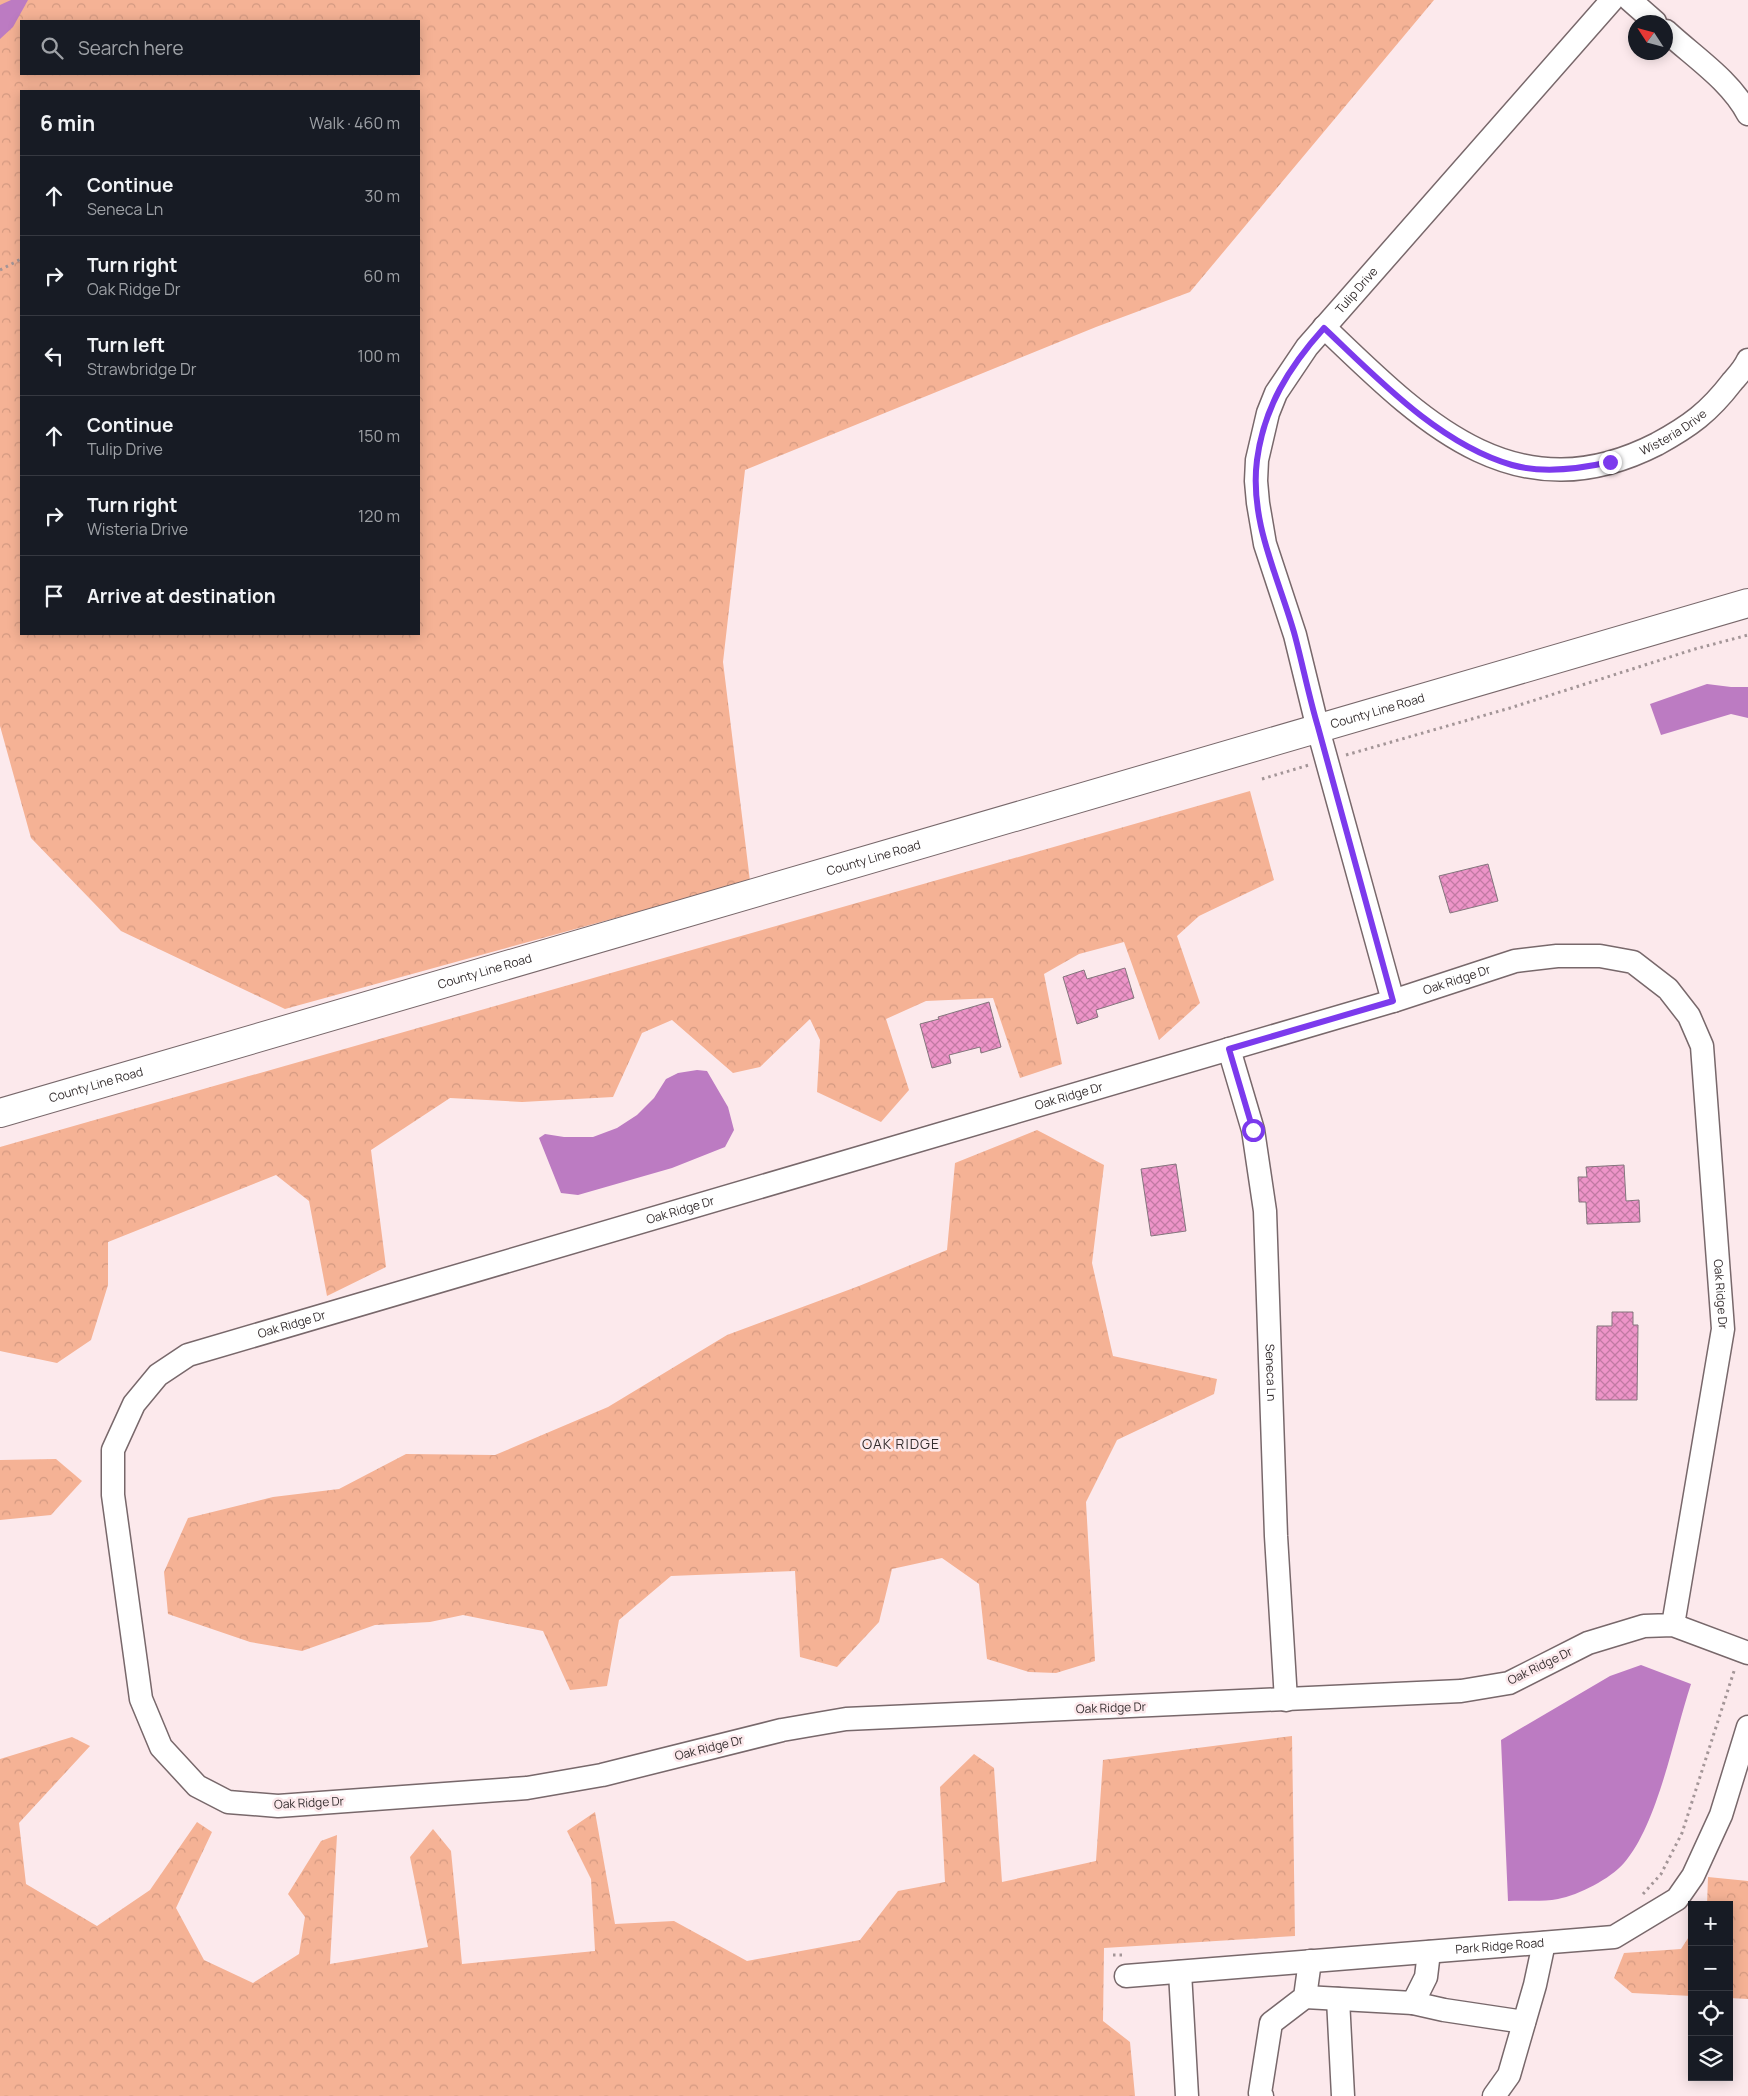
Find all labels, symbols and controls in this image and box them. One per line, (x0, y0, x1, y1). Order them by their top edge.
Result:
north arrow (1628, 15, 1673, 60)
search box (20, 20, 420, 75)
icon: search (38, 34, 66, 62)
text: Search here (78, 35, 184, 61)
text: 6 min (40, 109, 95, 137)
text: Walk · 460 m (309, 112, 400, 134)
text: Continue (87, 172, 173, 198)
icon: ahead (40, 182, 68, 210)
text: 30 m (365, 185, 400, 207)
text: Seneca Ln (87, 198, 163, 220)
text: Turn right (87, 252, 177, 278)
icon: right (40, 262, 68, 290)
street label: Tulip Drive (1331, 263, 1381, 317)
text: 60 m (364, 265, 400, 287)
text: Oak Ridge Dr (87, 278, 180, 300)
text: Turn left (87, 332, 165, 358)
icon: left (40, 342, 68, 370)
text: 100 m (357, 345, 400, 367)
text: Strawbridge Dr (87, 358, 197, 380)
street label: Wisteria Drive (1637, 405, 1710, 459)
text: Continue (87, 412, 173, 438)
icon: ahead (40, 422, 68, 450)
text: 150 m (358, 425, 400, 447)
text: Tulip Drive (87, 438, 163, 460)
route end (1599, 451, 1622, 474)
text: Turn right (87, 492, 177, 518)
icon: right (40, 502, 68, 530)
text: 120 m (358, 505, 400, 527)
text: Wisteria Drive (87, 518, 188, 540)
icon: arrive (40, 582, 68, 610)
text: Arrive at destination (87, 583, 276, 609)
street label: County Line Road (1328, 689, 1427, 732)
street label: County Line Road (824, 836, 923, 879)
street label: County Line Road (436, 949, 534, 993)
street label: Oak Ridge Dr (1421, 960, 1493, 999)
street label: County Line Road (47, 1063, 145, 1106)
street label: Oak Ridge Dr (1033, 1078, 1105, 1114)
route start (1242, 1119, 1265, 1142)
street label: Oak Ridge Dr (644, 1192, 717, 1228)
street label: Oak Ridge Dr (1710, 1258, 1732, 1330)
street label: Oak Ridge Dr (255, 1306, 328, 1342)
street label: Seneca Ln (1262, 1344, 1280, 1401)
district label: OAK RIDGE (862, 1434, 940, 1453)
street label: Oak Ridge Dr (1505, 1642, 1576, 1689)
street label: Oak Ridge Dr (1076, 1698, 1147, 1717)
street label: Oak Ridge Dr (673, 1731, 746, 1764)
street label: Oak Ridge Dr (274, 1792, 345, 1813)
map controls (1688, 1901, 1733, 2081)
button: + (1688, 1901, 1733, 1946)
street label: Park Ridge Road (1455, 1934, 1545, 1958)
button: − (1688, 1946, 1733, 1991)
button: locate (1688, 1991, 1733, 2036)
button: layers (1688, 2036, 1733, 2081)

